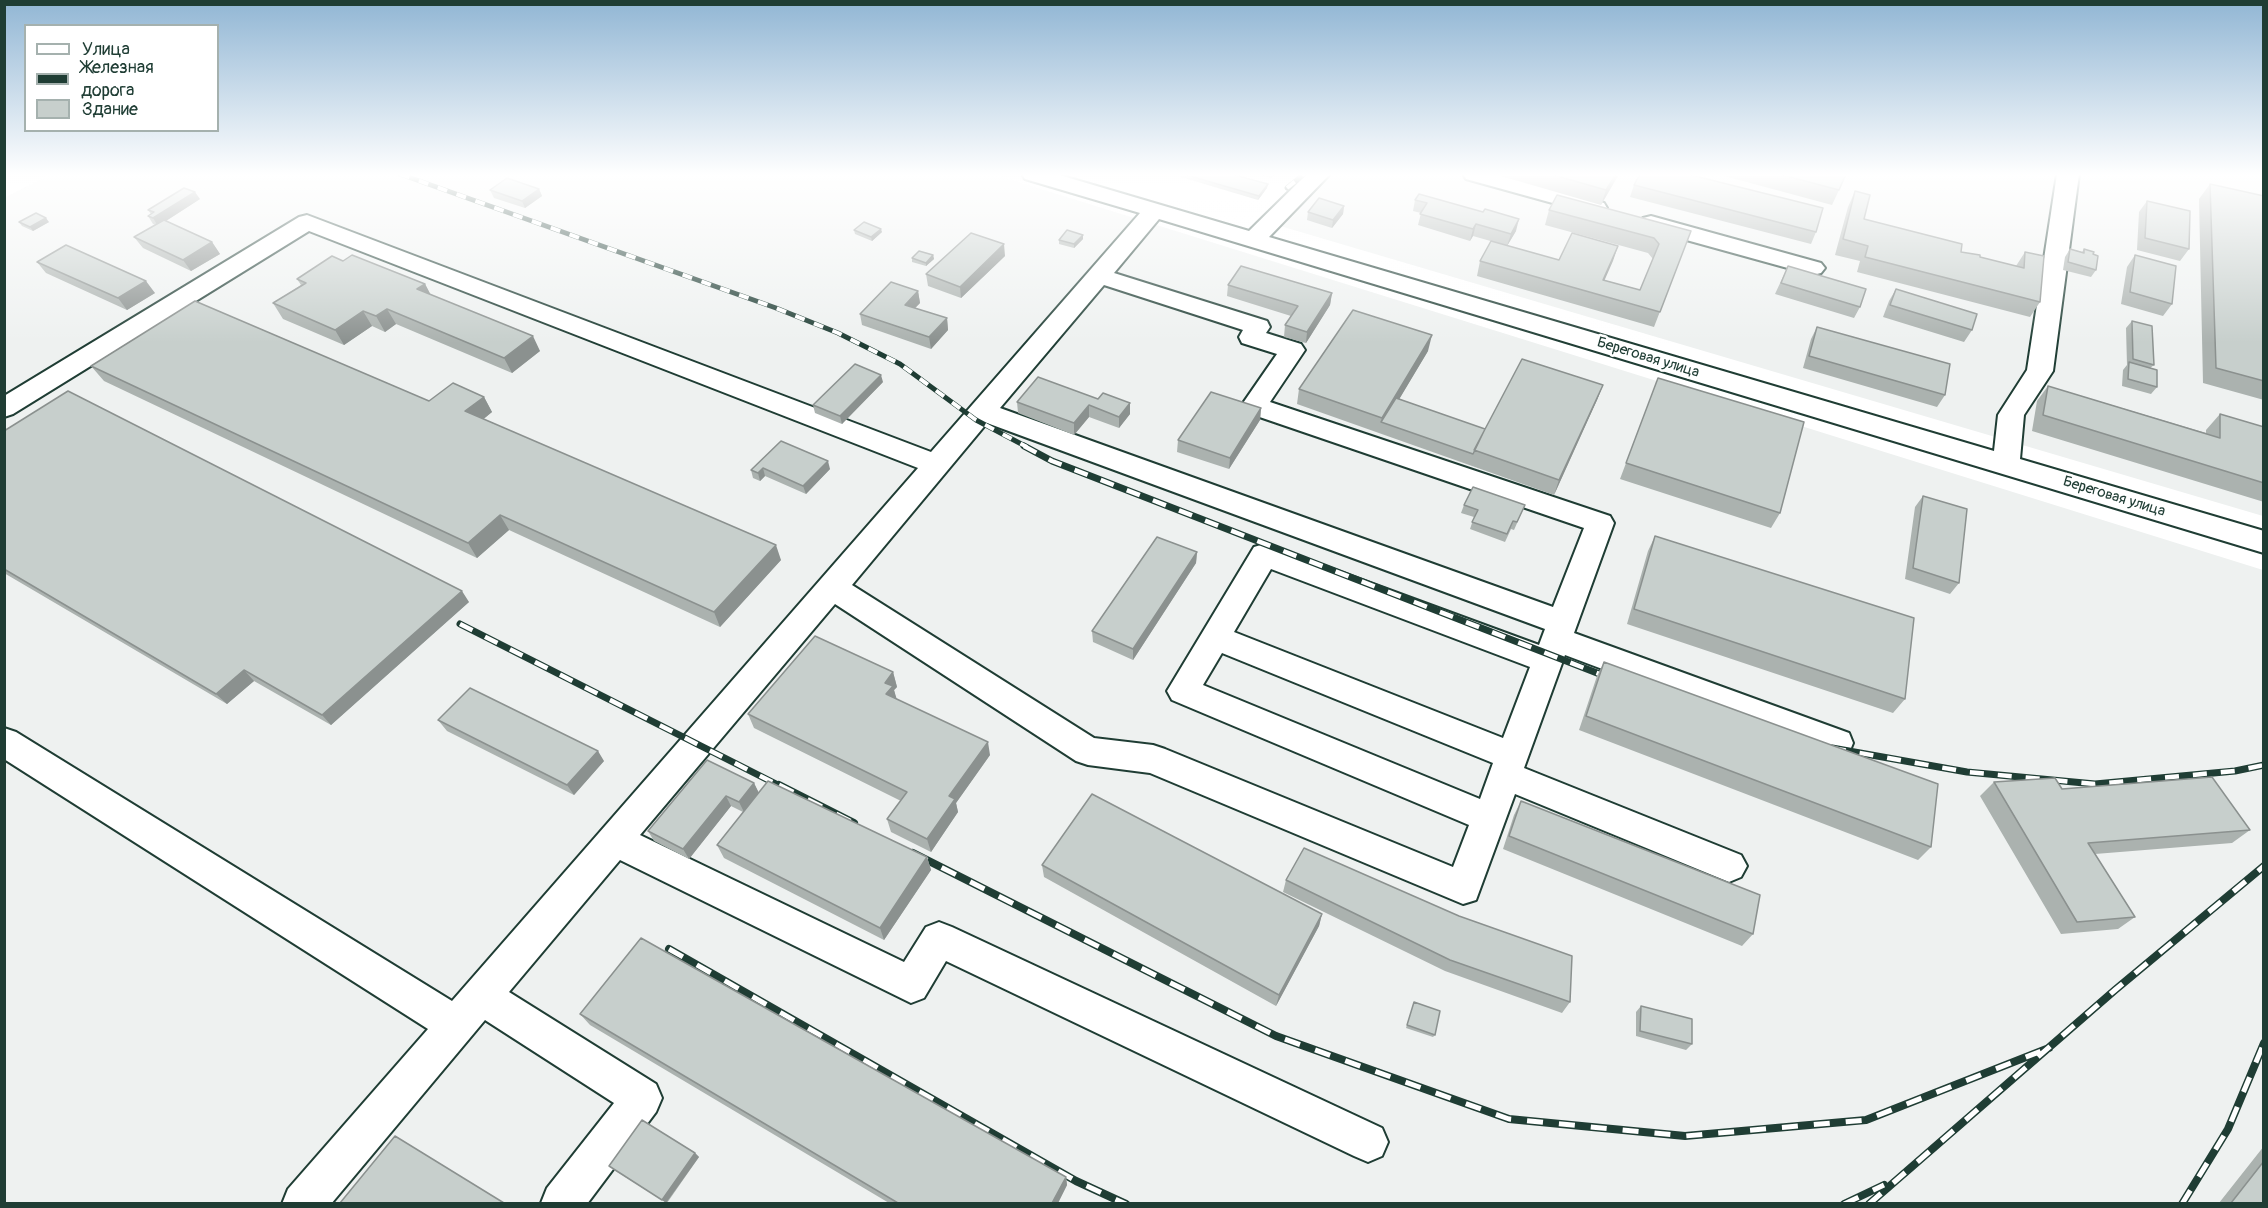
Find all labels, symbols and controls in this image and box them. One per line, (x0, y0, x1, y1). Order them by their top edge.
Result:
legend (24, 24, 219, 132)
text: Улица (82, 38, 130, 61)
text: Железная дорога (81, 56, 154, 102)
text: Здание (82, 98, 138, 121)
street label: Береговая улица (1595, 334, 1701, 382)
street label: Береговая улица (2061, 473, 2167, 521)

